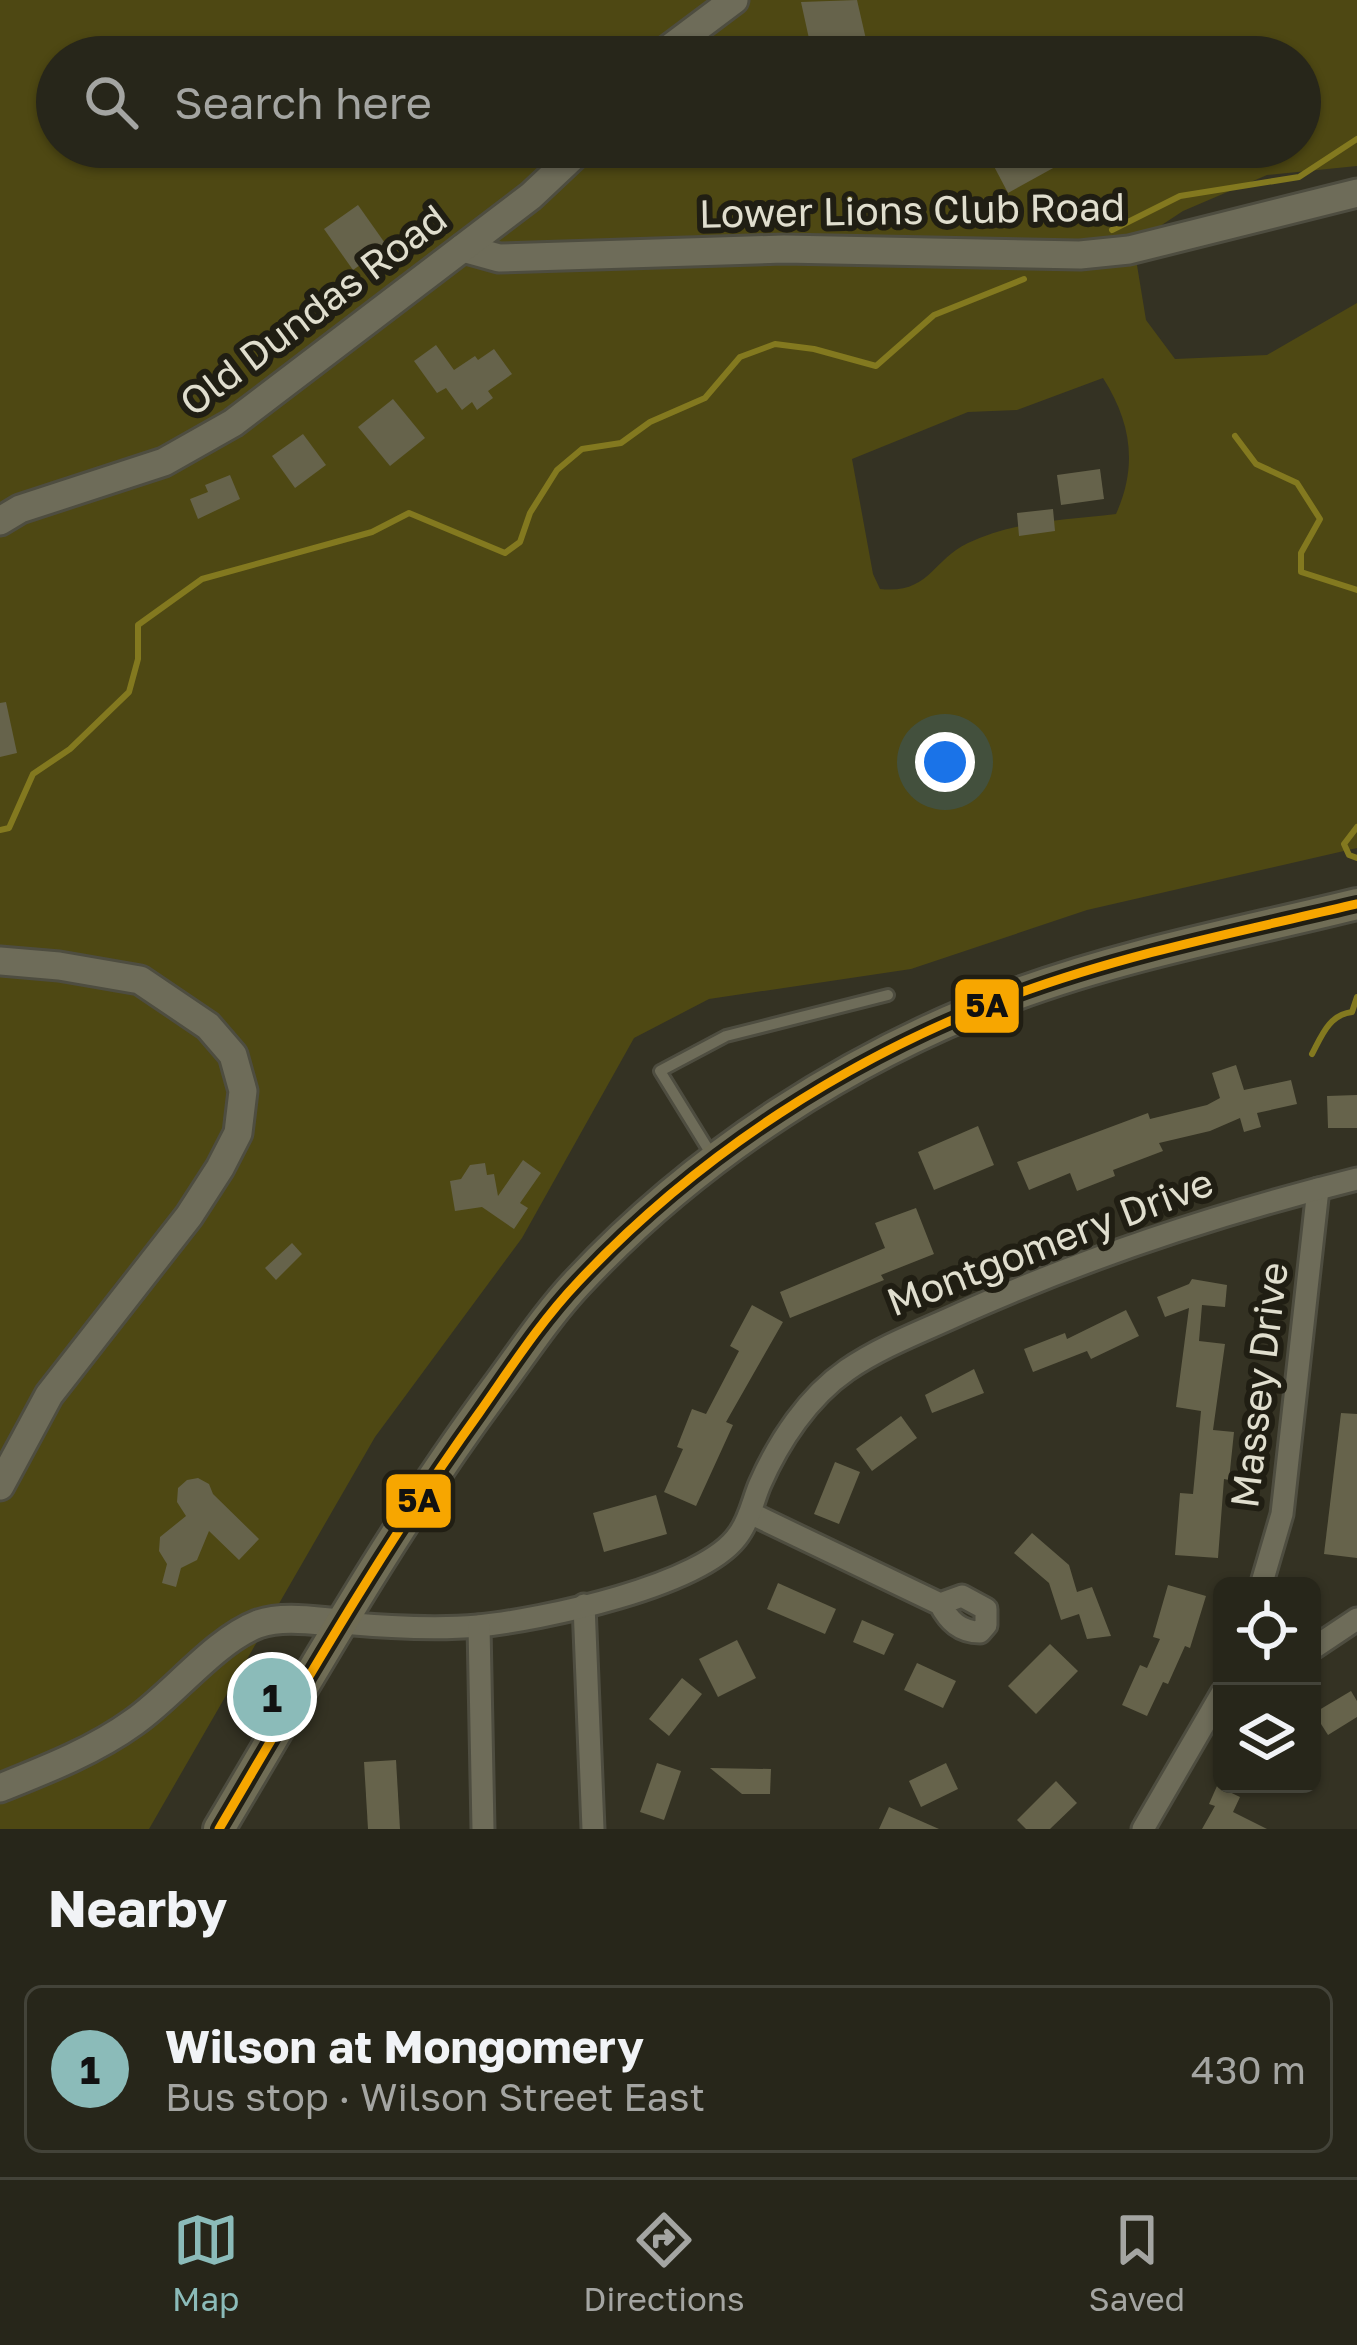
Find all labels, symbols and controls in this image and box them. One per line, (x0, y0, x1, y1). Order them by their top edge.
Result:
search box (36, 36, 1321, 168)
icon: search (78, 69, 144, 135)
text: Search here (174, 75, 432, 129)
street label: Lower Lions Club Road (699, 182, 1125, 237)
street label: Old Dundas Road (170, 194, 455, 425)
your location (915, 732, 975, 792)
line badge: 5A (953, 977, 1021, 1035)
text: 5A (965, 985, 1009, 1024)
street label: Montgomery Drive (880, 1158, 1219, 1325)
street label: Massey Drive (1220, 1259, 1297, 1510)
line badge: 5A (384, 1472, 453, 1530)
text: 5A (397, 1480, 441, 1519)
map controls (1213, 1577, 1321, 1793)
button: locate (1213, 1577, 1321, 1685)
pin: 1 (233, 1652, 311, 1742)
button: layers (1213, 1685, 1321, 1793)
text: Nearby (48, 1877, 227, 1938)
text: Wilson at Mongomery (165, 2019, 644, 2073)
text: 1 (80, 2046, 100, 2093)
text: 430 m (1191, 2046, 1306, 2093)
text: Bus stop · Wilson Street East (165, 2073, 705, 2120)
tab: Map (172, 2207, 239, 2318)
tab: Directions (583, 2207, 745, 2318)
tab: Saved (1089, 2207, 1185, 2318)

